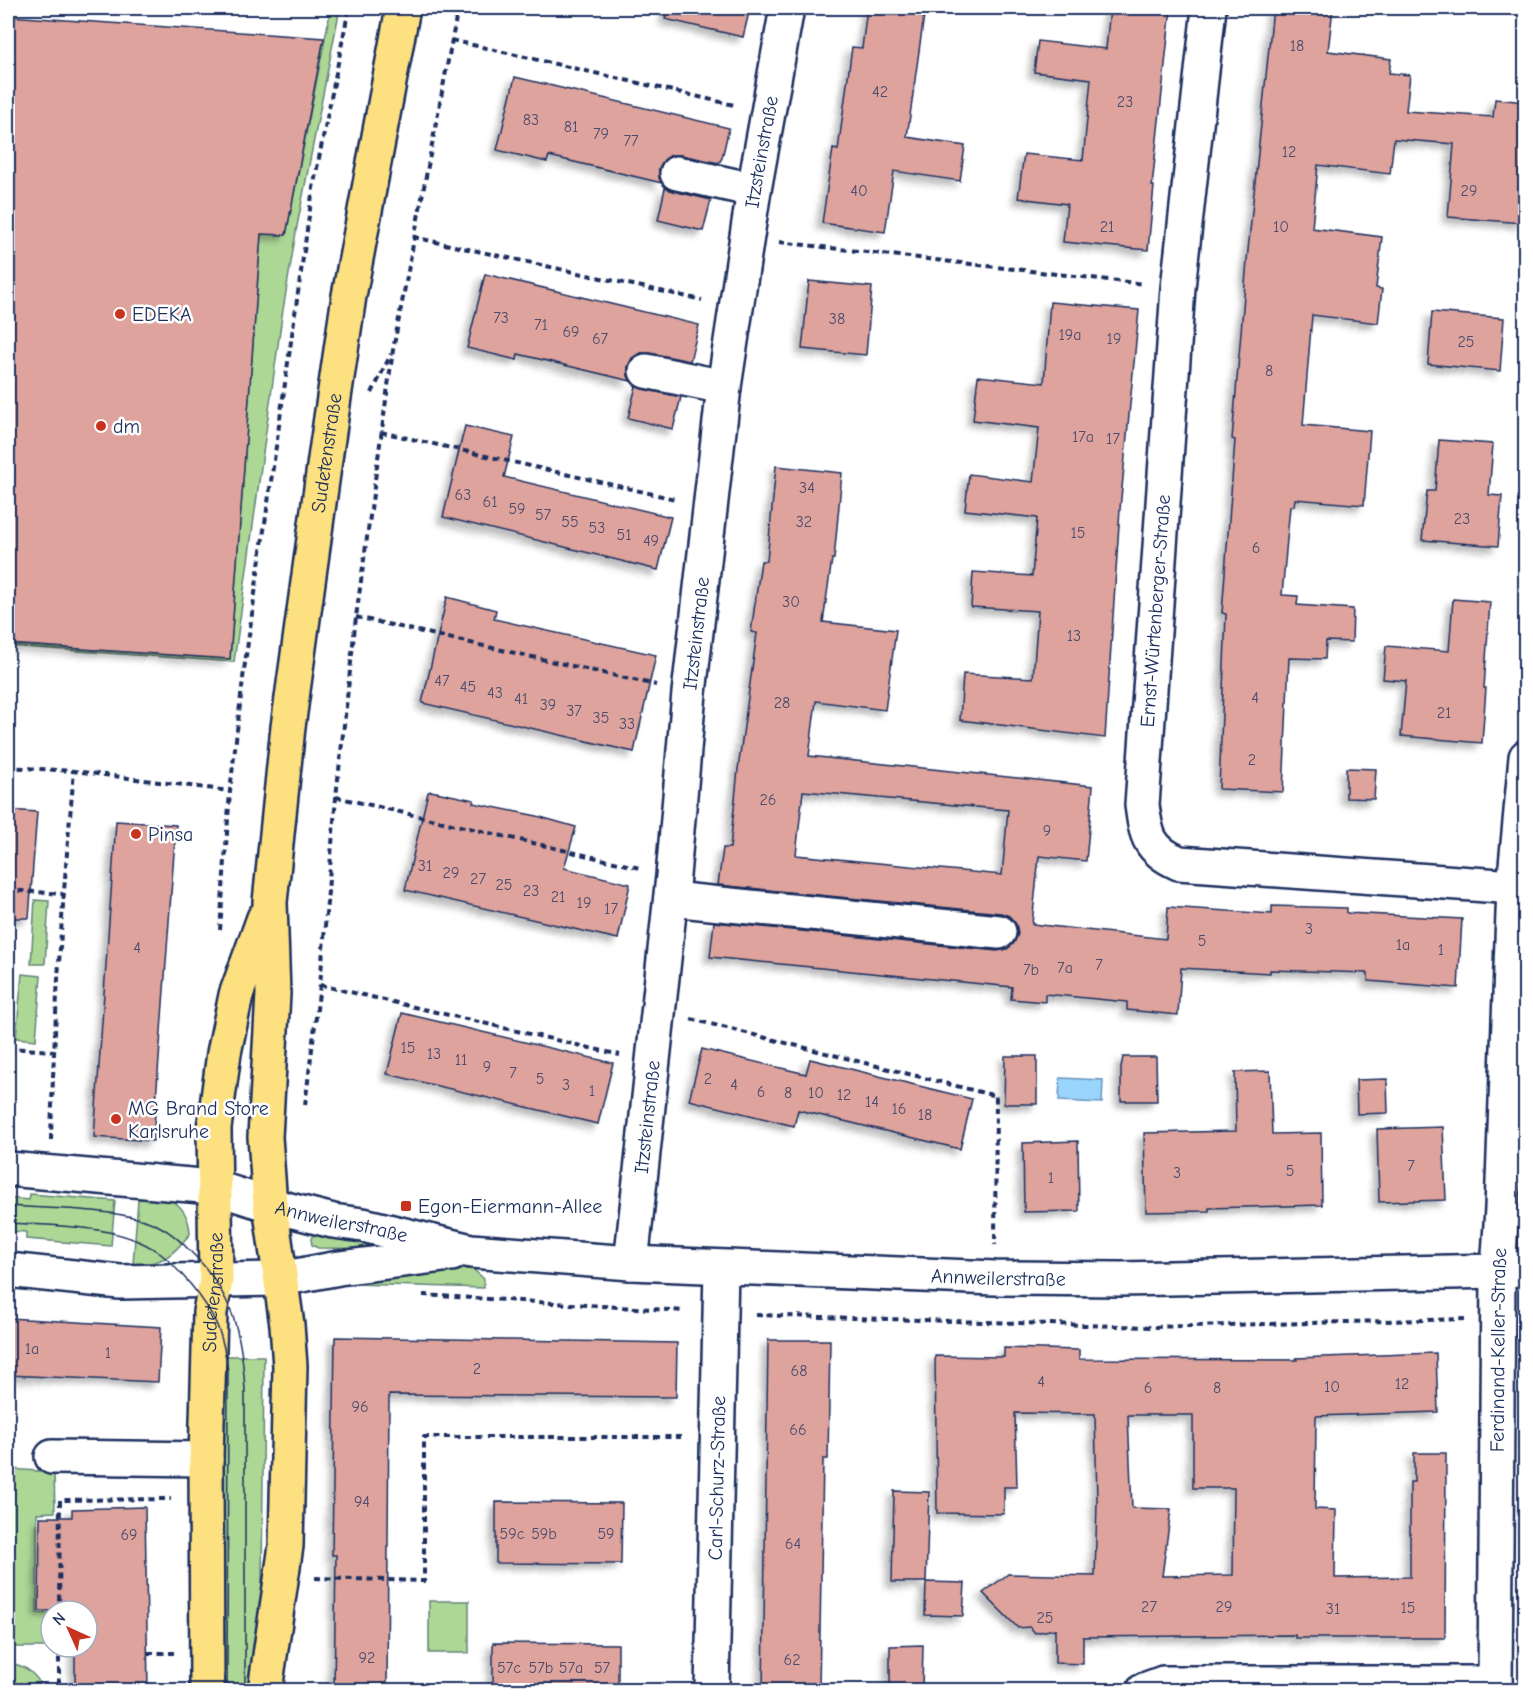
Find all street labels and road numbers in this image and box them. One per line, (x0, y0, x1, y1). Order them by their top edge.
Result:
street label: Itzsteinstraße (740, 94, 783, 210)
street label: Sudetenstraße (307, 392, 347, 514)
street label: Ernst-Würtenberger-Straße (1136, 494, 1175, 728)
street label: Itzsteinstraße (678, 576, 714, 691)
street label: Itzsteinstraße (630, 1059, 665, 1175)
street label: Annweilerstraße (273, 1196, 410, 1247)
street label: Sudetenstraße (198, 1232, 228, 1353)
street label: Ferdinand-Keller-Straße (1486, 1247, 1511, 1452)
street label: Annweilerstraße (930, 1264, 1066, 1291)
street label: Carl-Schurz-Straße (704, 1396, 730, 1561)

